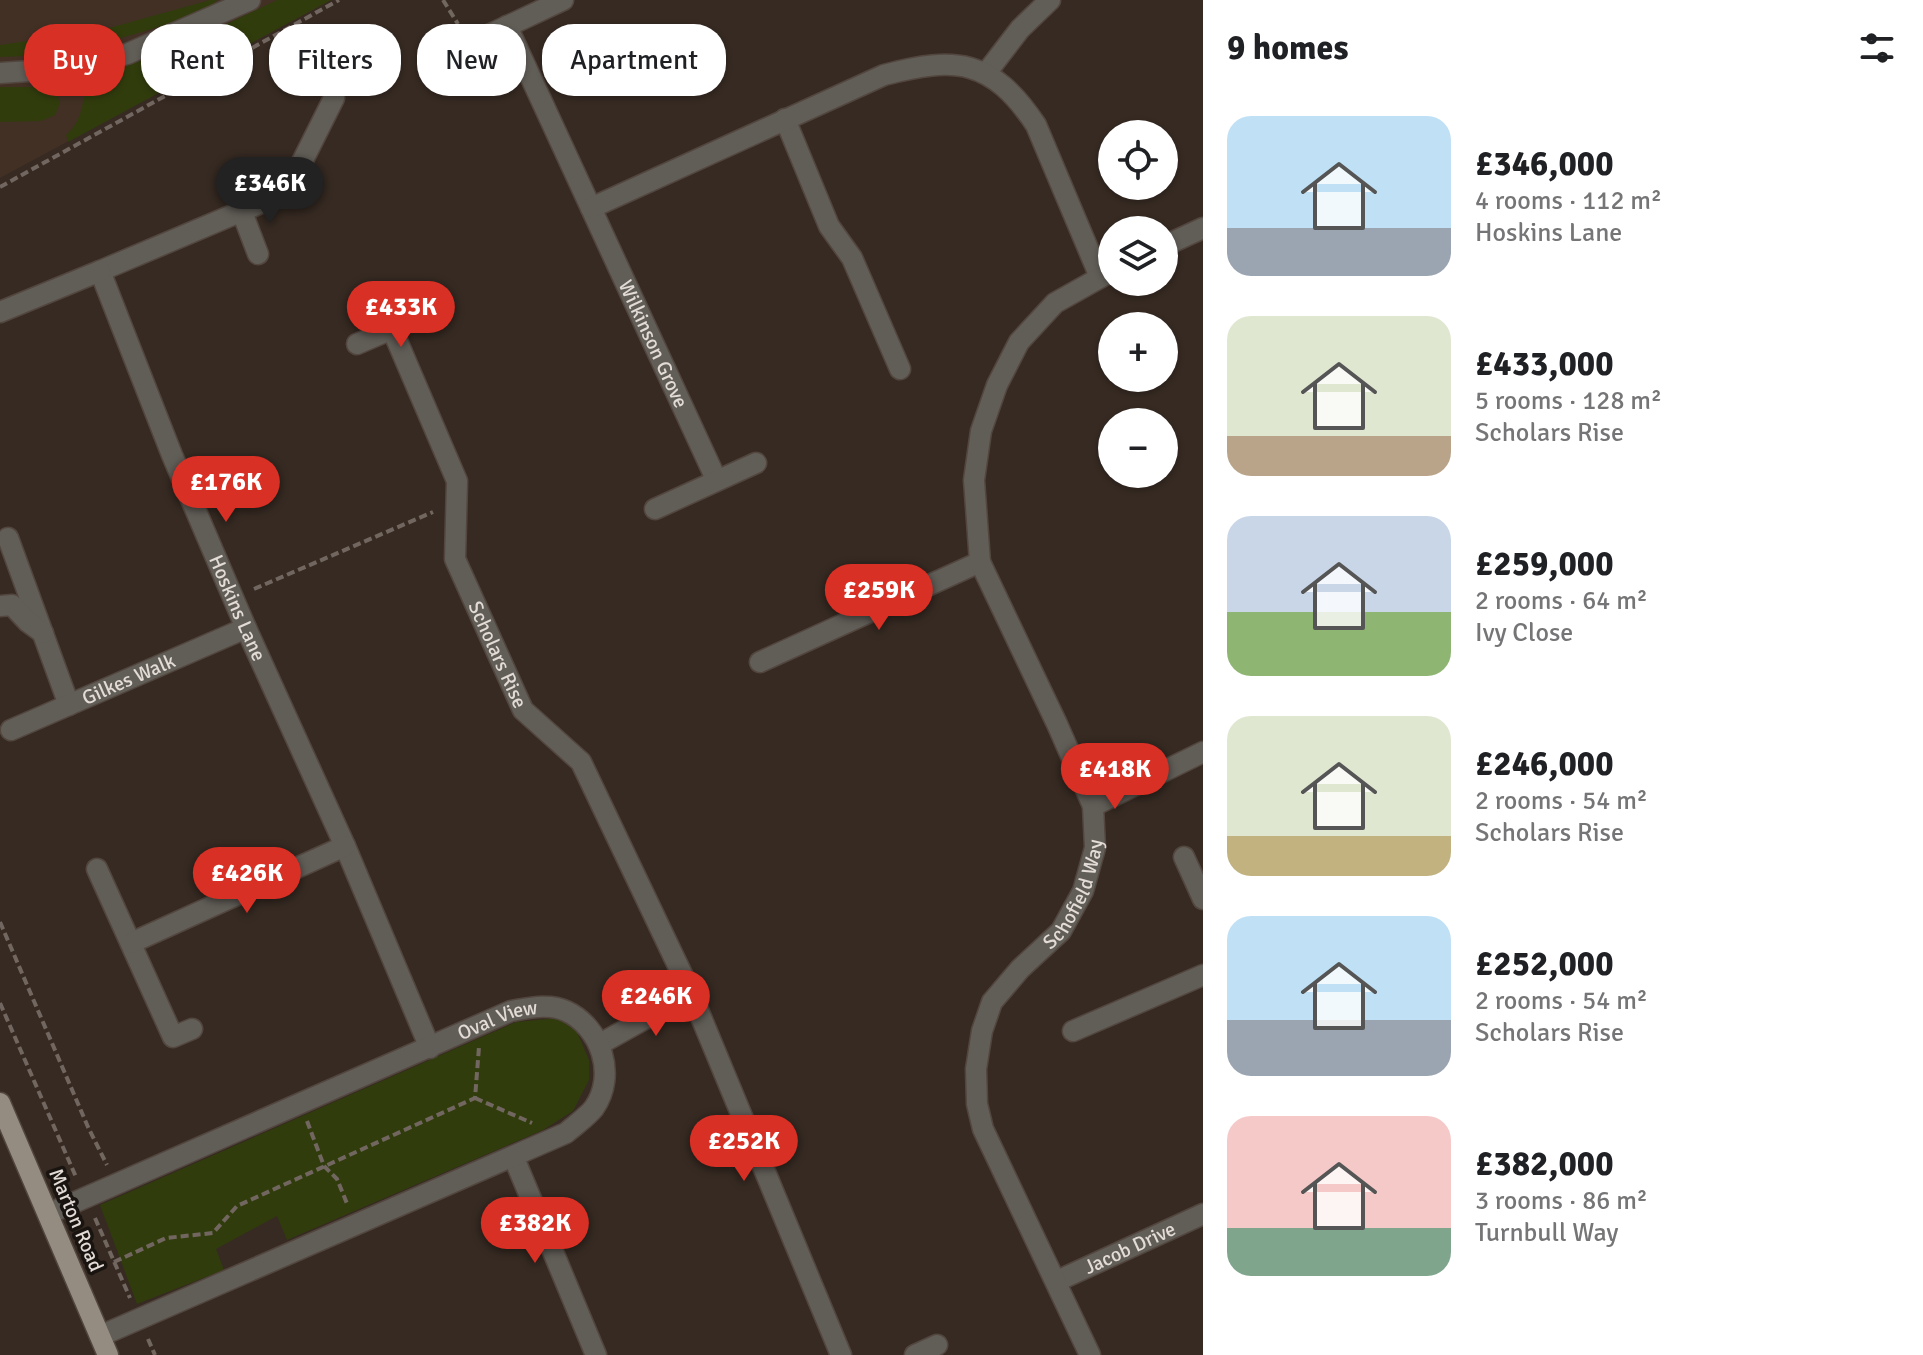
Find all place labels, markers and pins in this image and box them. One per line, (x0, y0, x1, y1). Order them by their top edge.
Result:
pin: £346K (214, 157, 326, 225)
pin: £433K (345, 281, 457, 349)
pin: £176K (170, 456, 282, 524)
pin: £259K (823, 564, 935, 632)
pin: £418K (1059, 743, 1171, 811)
pin: £426K (191, 847, 303, 915)
pin: £246K (600, 970, 712, 1038)
pin: £252K (688, 1115, 800, 1183)
pin: £382K (479, 1197, 591, 1265)

